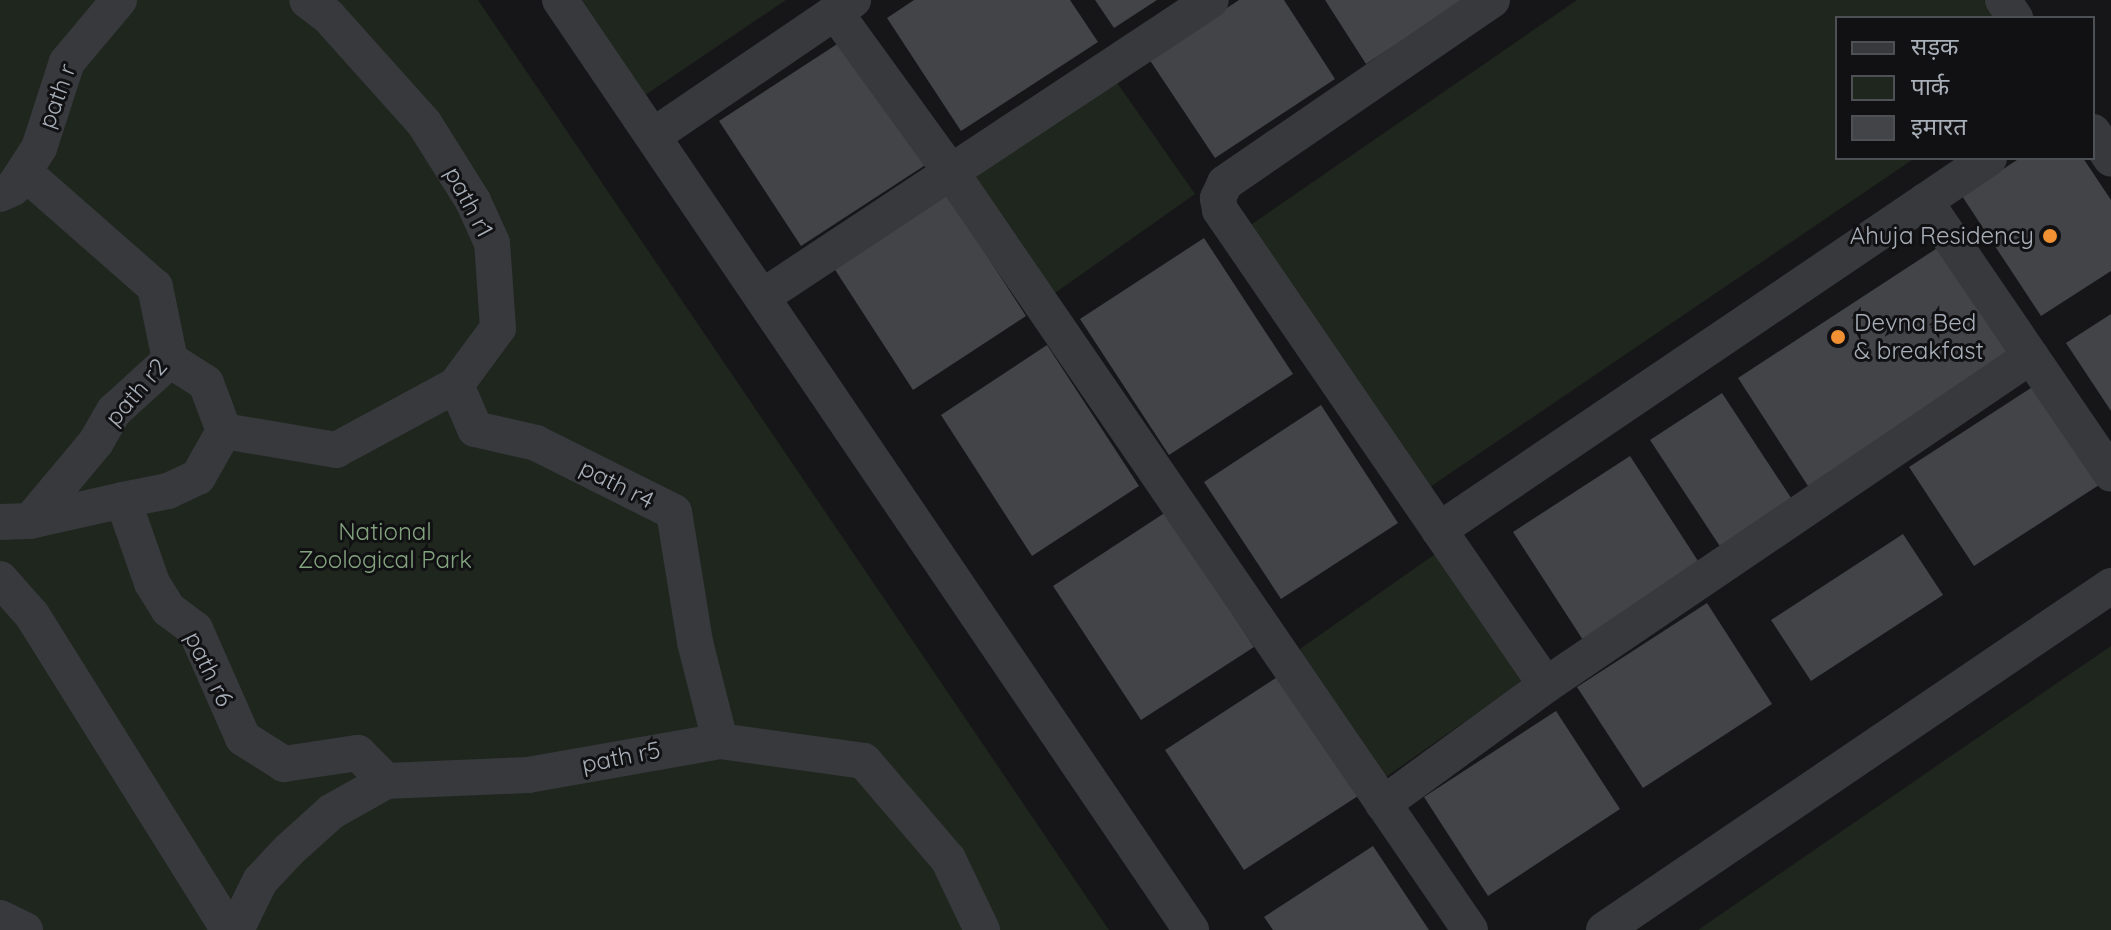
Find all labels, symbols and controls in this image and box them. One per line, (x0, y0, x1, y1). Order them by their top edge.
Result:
legend (1835, 16, 2095, 160)
text: सड़क (1911, 31, 1959, 61)
street label: path r (32, 60, 82, 132)
text: पार्क (1911, 71, 1949, 101)
text: इमारत (1911, 111, 1967, 141)
street label: path r1 (439, 162, 499, 242)
place label: Ahuja Residency (1850, 222, 2034, 250)
marker: Ahuja Residency (2041, 227, 2059, 245)
place label: Devna Bed & breakfast (1854, 309, 1984, 365)
marker: Devna Bed & breakfast (1829, 328, 1847, 346)
street label: path r2 (99, 352, 173, 432)
street label: path r4 (575, 453, 659, 515)
park label: National Zoological Park (298, 518, 472, 574)
street label: path r6 (179, 627, 239, 711)
street label: path r5 (579, 735, 663, 779)

